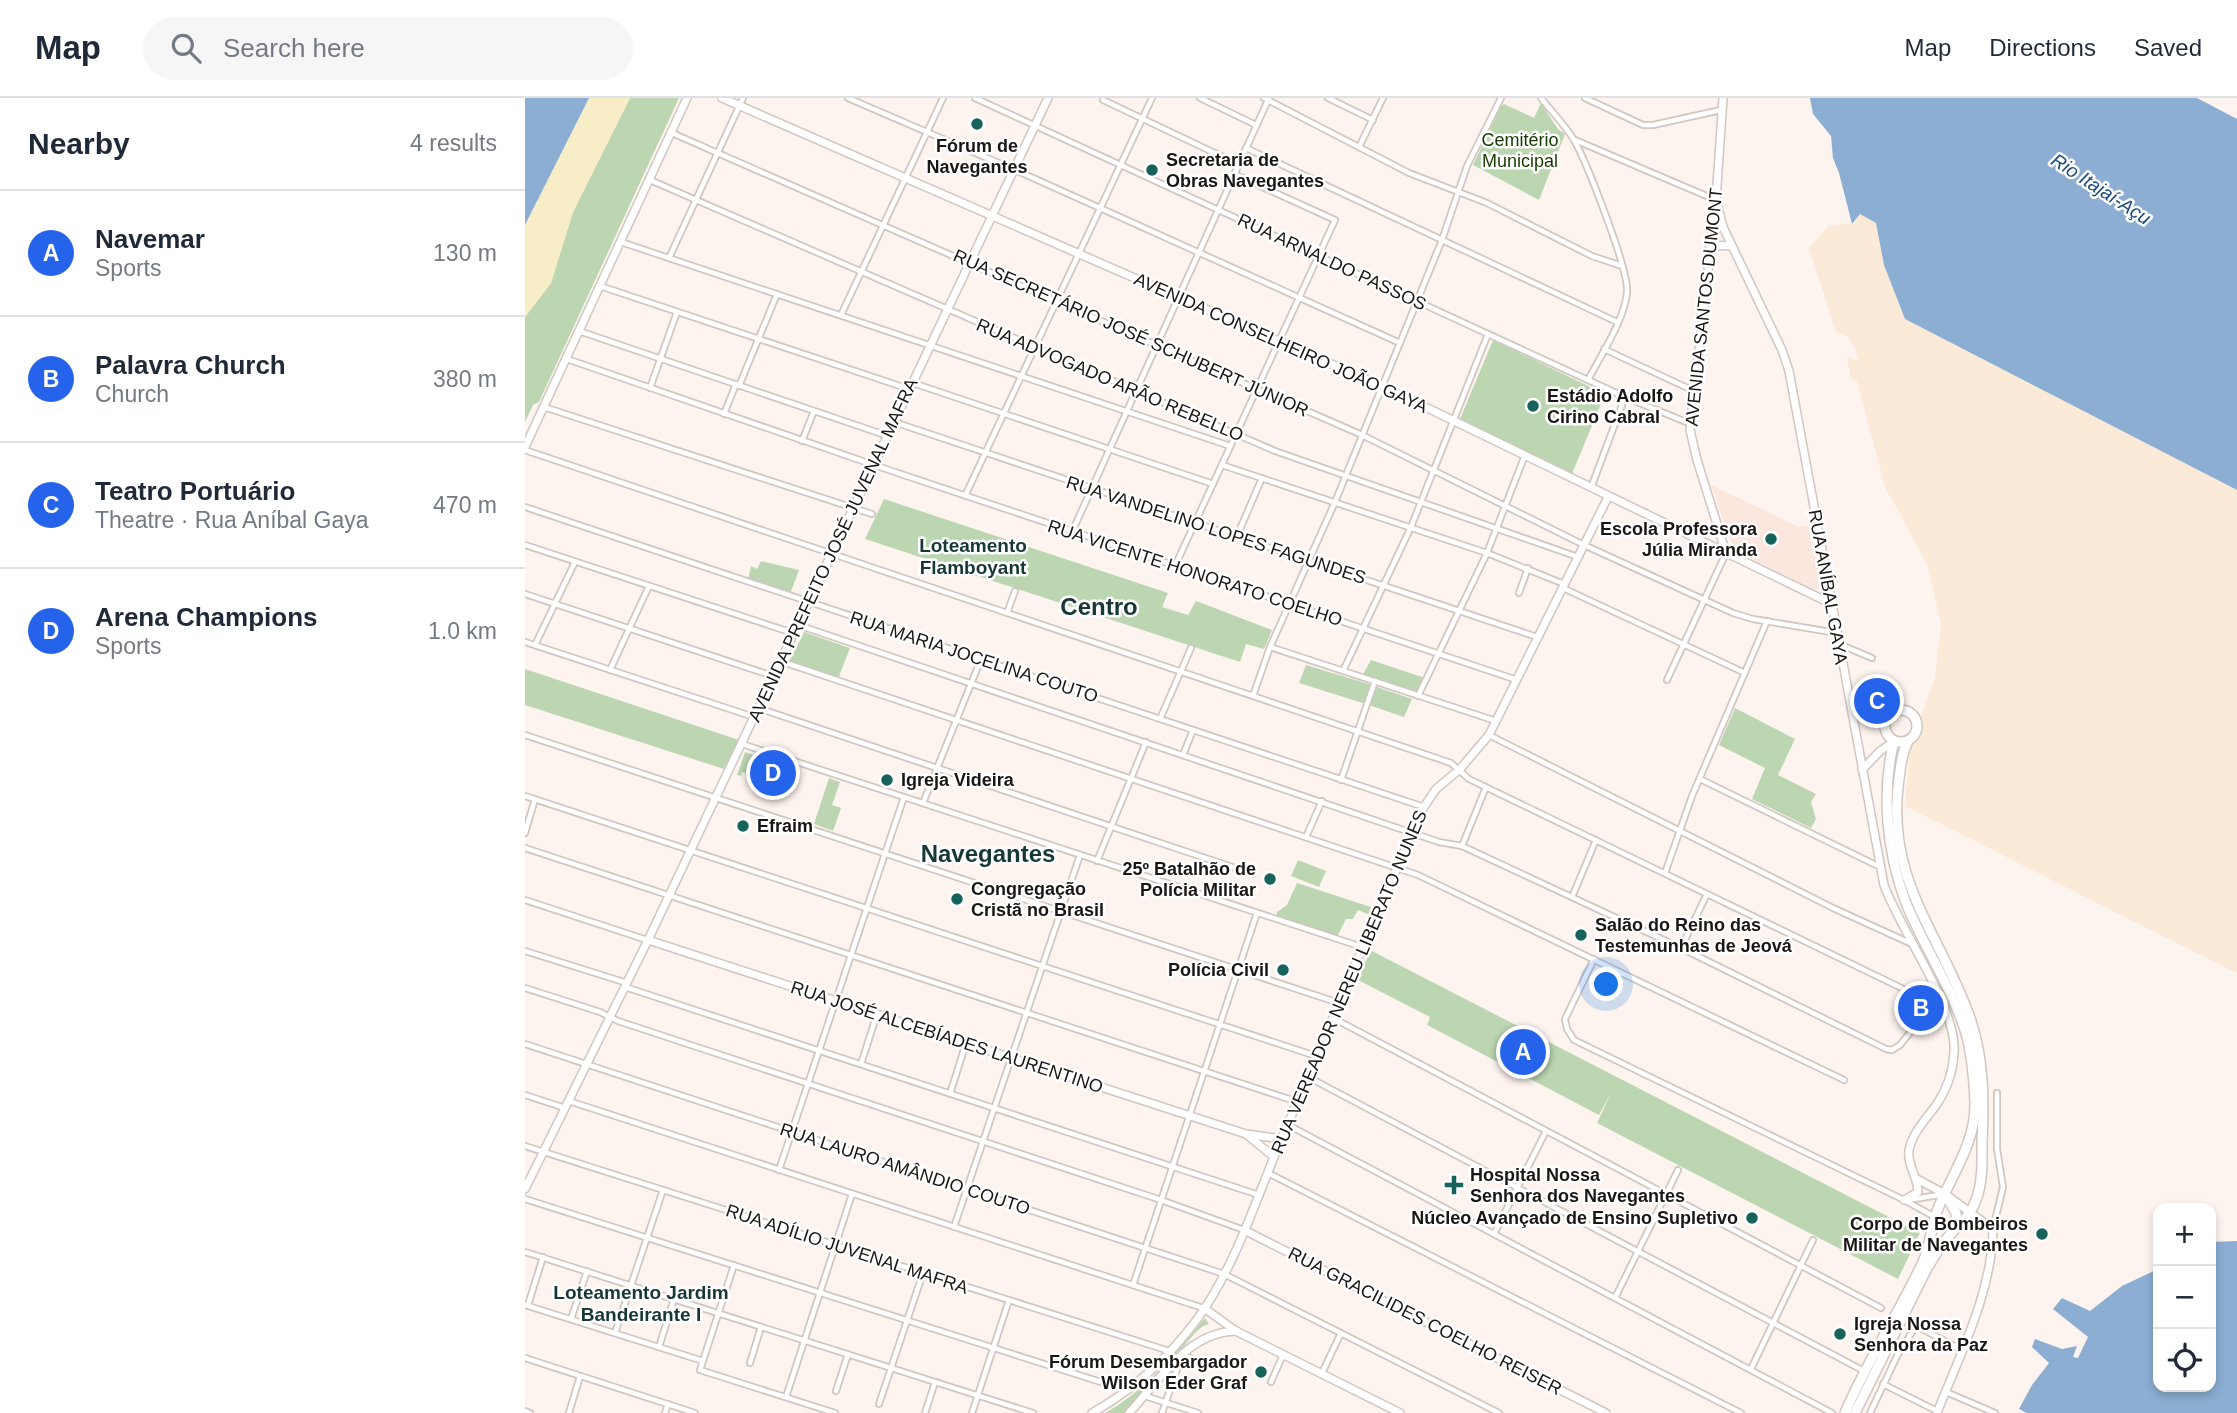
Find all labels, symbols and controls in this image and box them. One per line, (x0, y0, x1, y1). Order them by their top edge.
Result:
search box (143, 17, 633, 80)
text: Map (35, 29, 101, 66)
icon: search (167, 29, 205, 67)
text: Search here (223, 33, 365, 63)
text: Map (1905, 34, 1951, 61)
text: Directions (1989, 34, 2096, 61)
text: Saved (2134, 34, 2202, 61)
marker: Fórum de Navegantes (969, 116, 985, 132)
text: Nearby (28, 127, 130, 160)
text: 4 results (410, 130, 497, 156)
park label: Cemitério Municipal (1481, 130, 1559, 171)
place label: Fórum de Navegantes (926, 136, 1028, 177)
water label: Rio Itajaí-Açu (2047, 149, 2155, 229)
place label: Secretaria de Obras Navegantes (1166, 150, 1324, 191)
marker: Secretaria de Obras Navegantes (1144, 162, 1160, 178)
street label: AVENIDA SANTOS DUMONT (1682, 187, 1726, 427)
street label: RUA ARNALDO PASSOS (1235, 209, 1429, 315)
text: Navemar (95, 224, 205, 254)
text: A (43, 240, 59, 266)
text: 130 m (433, 240, 497, 266)
street label: RUA SECRETÁRIO JOSÉ SCHUBERT JÚNIOR (950, 244, 1312, 421)
text: Sports (95, 255, 161, 281)
street label: AVENIDA CONSELHEIRO JOÃO GAYA (1131, 268, 1431, 417)
street label: RUA ADVOGADO ARÃO REBELLO (973, 314, 1247, 445)
text: Palavra Church (95, 350, 286, 380)
text: B (43, 366, 59, 392)
text: 380 m (433, 366, 497, 392)
street label: AVENIDA PREFEITO JOSÉ JUVENAL MAFRA (744, 375, 922, 725)
text: Church (95, 381, 169, 407)
place label: Estádio Adolfo Cirino Cabral (1547, 386, 1673, 427)
marker: Estádio Adolfo Cirino Cabral (1525, 398, 1541, 414)
street label: RUA VANDELINO LOPES FAGUNDES (1064, 472, 1368, 588)
text: Teatro Portuário (95, 476, 295, 506)
text: C (43, 492, 59, 518)
text: 470 m (433, 492, 497, 518)
text: Theatre · Rua Aníbal Gaya (95, 507, 369, 533)
street label: RUA ANÍBAL GAYA (1805, 508, 1851, 666)
street label: RUA VICENTE HONORATO COELHO (1045, 516, 1345, 630)
place label: Escola Professora Júlia Miranda (1600, 519, 1758, 560)
marker: Escola Professora Júlia Miranda (1763, 531, 1779, 547)
district label: Loteamento Flamboyant (919, 535, 1027, 578)
district label: Centro (1060, 593, 1138, 620)
text: Arena Champions (95, 602, 318, 632)
street label: RUA MARIA JOCELINA COUTO (847, 607, 1101, 707)
text: D (43, 618, 59, 644)
text: 1.0 km (428, 618, 497, 644)
text: Sports (95, 633, 161, 659)
pin: C (1854, 675, 1900, 727)
pin: D (750, 747, 796, 799)
place label: Igreja Videira (901, 770, 1015, 790)
marker: Igreja Videira (879, 772, 895, 788)
street label: RUA VEREADOR NEREU LIBERATO NUNES (1267, 807, 1431, 1157)
place label: Efraim (757, 816, 813, 836)
marker: Efraim (735, 818, 751, 834)
district label: Navegantes (921, 840, 1055, 867)
place label: 25º Batalhão de Polícia Militar (1122, 859, 1256, 900)
marker: 25º Batalhão de Polícia Militar (1262, 871, 1278, 887)
place label: Congregação Cristã no Brasil (971, 879, 1104, 920)
marker: Congregação Cristã no Brasil (949, 891, 965, 907)
place label: Salão do Reino das Testemunhas de Jeová (1595, 915, 1793, 956)
marker: Salão do Reino das Testemunhas de Jeová (1573, 927, 1589, 943)
place label: Polícia Civil (1168, 960, 1269, 980)
marker: Polícia Civil (1275, 962, 1291, 978)
your location (1589, 967, 1623, 1001)
street label: RUA JOSÉ ALCEBÍADES LAURENTINO (788, 977, 1106, 1097)
pin: B (1898, 982, 1944, 1034)
pin: A (1500, 1026, 1546, 1078)
street label: RUA LAURO AMÂNDIO COUTO (777, 1119, 1033, 1219)
place label: Hospital Nossa Senhora dos Navegantes (1470, 1165, 1685, 1206)
marker: Hospital Nossa Senhora dos Navegantes (1444, 1175, 1464, 1195)
street label: RUA ADÍLIO JUVENAL MAFRA (723, 1200, 971, 1298)
map controls (2153, 1203, 2216, 1392)
button: + (2153, 1203, 2216, 1266)
place label: Núcleo Avançado de Ensino Supletivo (1411, 1208, 1738, 1228)
marker: Núcleo Avançado de Ensino Supletivo (1744, 1210, 1760, 1226)
place label: Corpo de Bombeiros Militar de Navegantes (1843, 1214, 2028, 1255)
marker: Corpo de Bombeiros Militar de Navegantes (2034, 1226, 2050, 1242)
street label: RUA GRACILIDES COELHO REISER (1285, 1243, 1565, 1399)
button: − (2153, 1266, 2216, 1329)
district label: Loteamento Jardim Bandeirante I (553, 1282, 729, 1325)
place label: Igreja Nossa Senhora da Paz (1854, 1314, 1988, 1355)
marker: Igreja Nossa Senhora da Paz (1832, 1326, 1848, 1342)
button: locate (2153, 1329, 2216, 1392)
place label: Fórum Desembargador Wilson Eder Graf (1049, 1352, 1248, 1393)
marker: Fórum Desembargador Wilson Eder Graf (1253, 1364, 1269, 1380)

